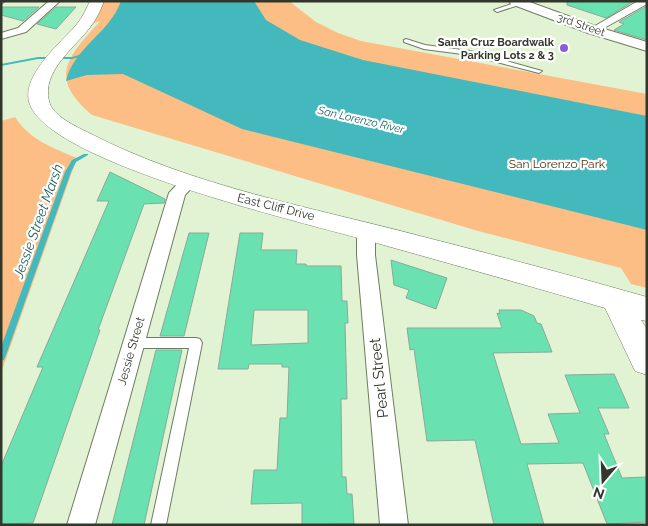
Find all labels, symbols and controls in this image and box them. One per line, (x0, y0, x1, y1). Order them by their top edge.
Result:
street label: 3rd Street (555, 11, 607, 39)
place label: Santa Cruz Boardwalk Parking Lots 2 & 3 (438, 36, 555, 62)
marker: Santa Cruz Boardwalk Parking Lots 2 & 3 (558, 42, 570, 54)
water label: San Lorenzo River (316, 104, 406, 137)
park label: San Lorenzo Park (509, 157, 606, 171)
water label: Jessie Street Marsh (10, 162, 66, 281)
street label: East Cliff Drive (236, 191, 316, 223)
street label: Jessie Street (115, 315, 147, 387)
street label: Pearl Street (366, 337, 392, 419)
north arrow (578, 456, 628, 506)
text: N (591, 484, 606, 503)

